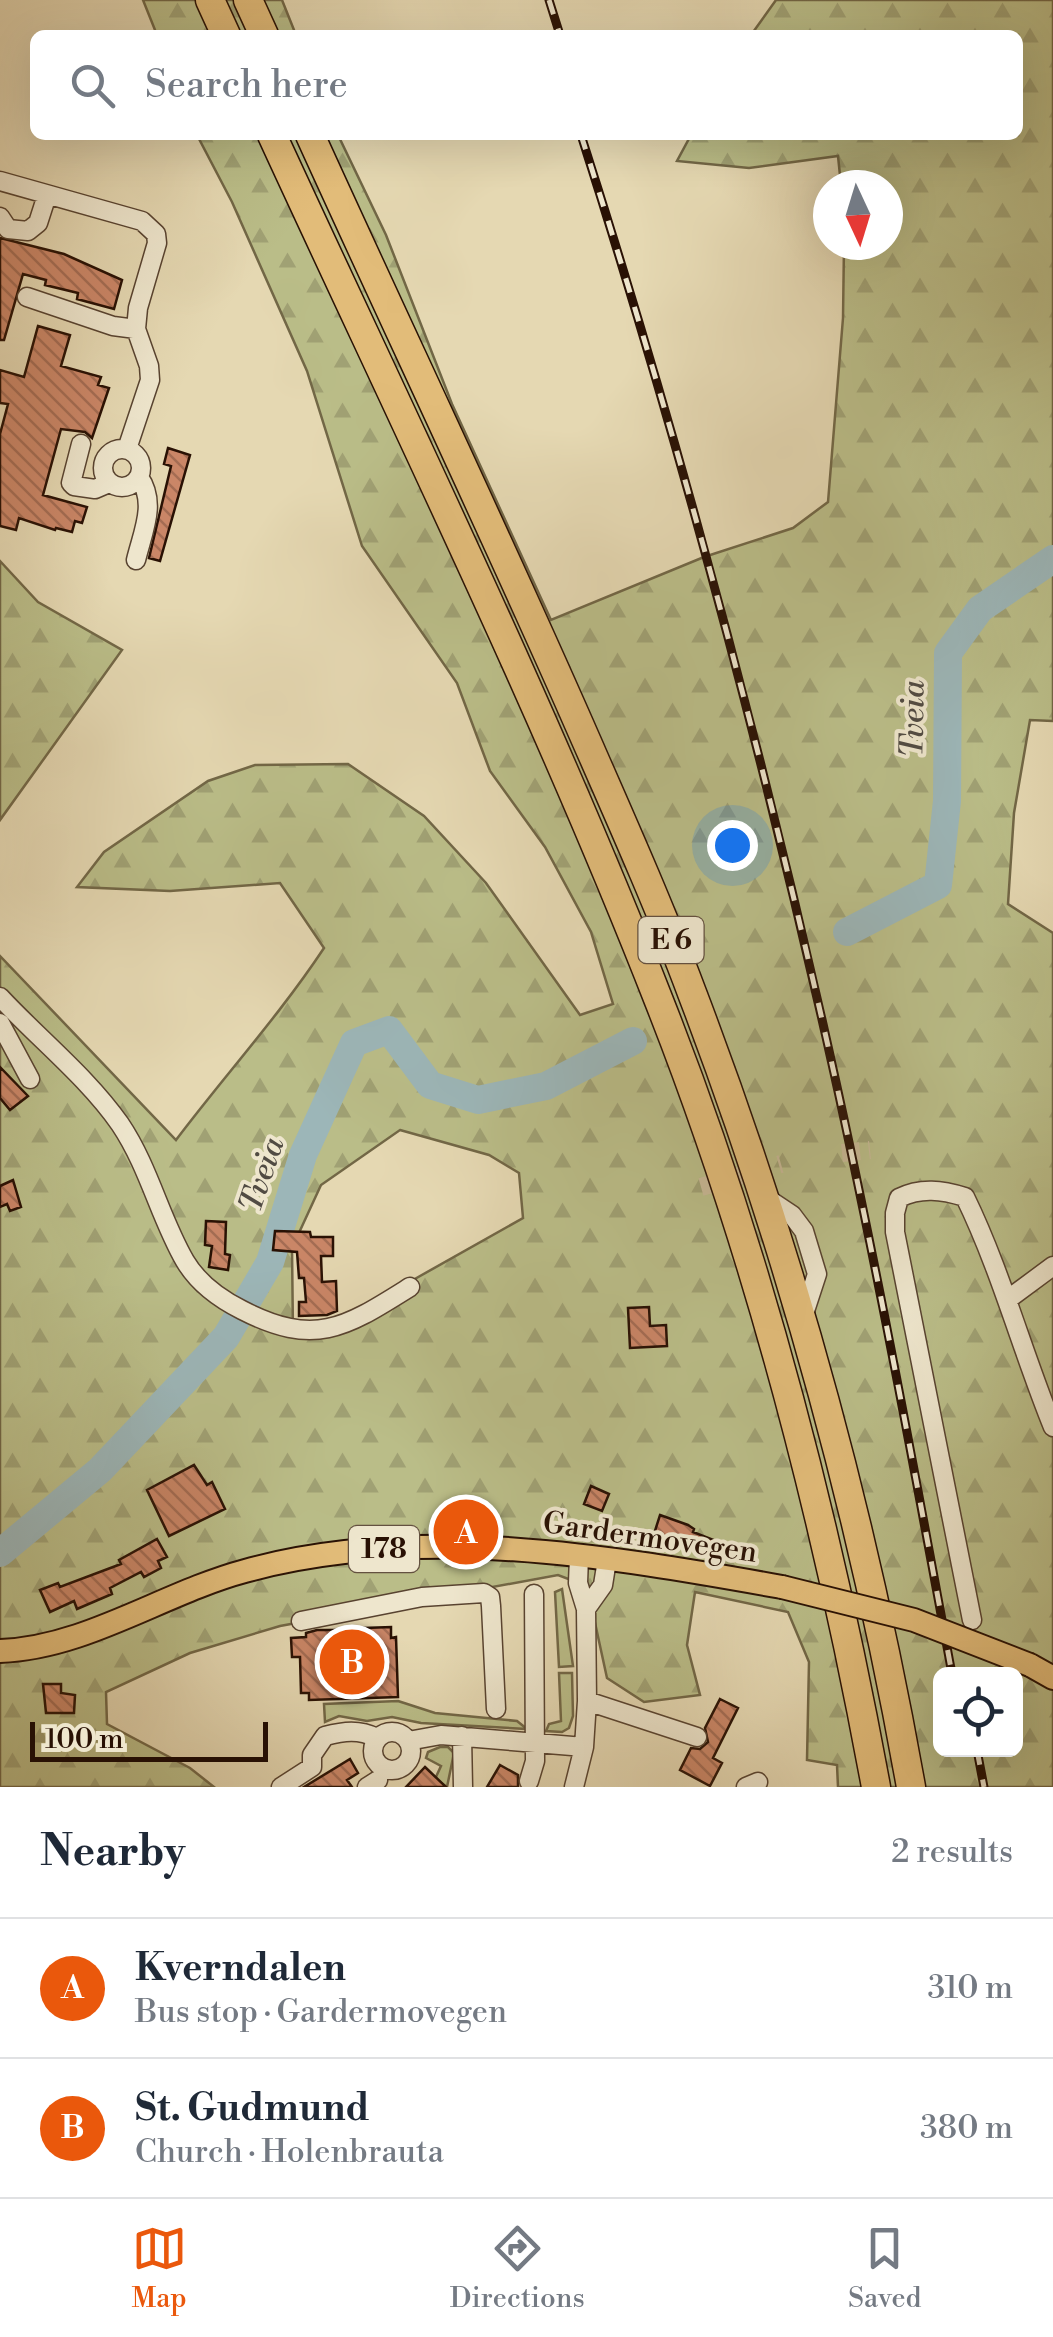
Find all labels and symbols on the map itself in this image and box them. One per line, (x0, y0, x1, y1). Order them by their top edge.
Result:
north arrow (813, 170, 903, 260)
water label: Tveia (892, 680, 934, 758)
your location (707, 820, 758, 871)
road number: E 6 (638, 917, 704, 963)
water label: Tveia (231, 1132, 294, 1218)
pin: A (434, 1494, 498, 1570)
street label: Gardermovegen (540, 1504, 760, 1572)
road number: 178 (349, 1526, 419, 1572)
pin: B (320, 1624, 384, 1700)
scale bar (30, 1717, 268, 1762)

